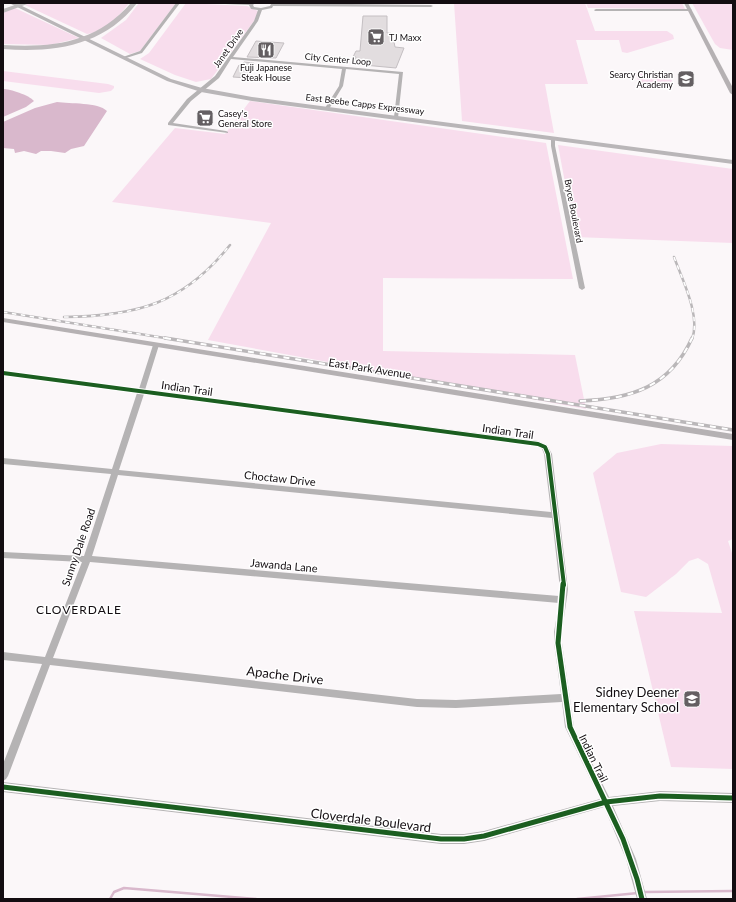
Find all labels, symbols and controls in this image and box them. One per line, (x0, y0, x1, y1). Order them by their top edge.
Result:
street label: Janet Drive (211, 26, 246, 70)
supermarket icon: TJ Maxx (366, 27, 386, 47)
place label: TJ Maxx (389, 32, 422, 43)
restaurant icon: Fuji Japanese Steak House (256, 40, 276, 60)
street label: City Center Loop (304, 51, 372, 67)
place label: Fuji Japanese Steak House (240, 62, 292, 83)
place label: Searcy Christian Academy (609, 69, 673, 90)
school or university icon: Searcy Christian Academy (676, 69, 696, 89)
street label: East Beebe Capps Expressway (305, 91, 425, 117)
supermarket icon: Casey's General Store (195, 108, 215, 128)
place label: Casey's General Store (218, 108, 272, 129)
street label: Bryce Boulevard (562, 178, 586, 244)
street label: East Park Avenue (328, 355, 413, 381)
street label: Indian Trail (160, 378, 214, 398)
street label: Indian Trail (481, 421, 535, 441)
street label: Choctaw Drive (244, 468, 317, 488)
street label: Sunny Dale Road (59, 506, 97, 588)
street label: Jawanda Lane (250, 556, 318, 574)
district label: CLOVERDALE (36, 602, 122, 617)
street label: Apache Drive (246, 662, 324, 688)
place label: Sidney Deener Elementary School (573, 684, 679, 715)
school or university icon: Sidney Deener Elementary School (682, 689, 702, 709)
street label: Indian Trail (577, 732, 611, 784)
street label: Cloverdale Boulevard (310, 805, 432, 835)

